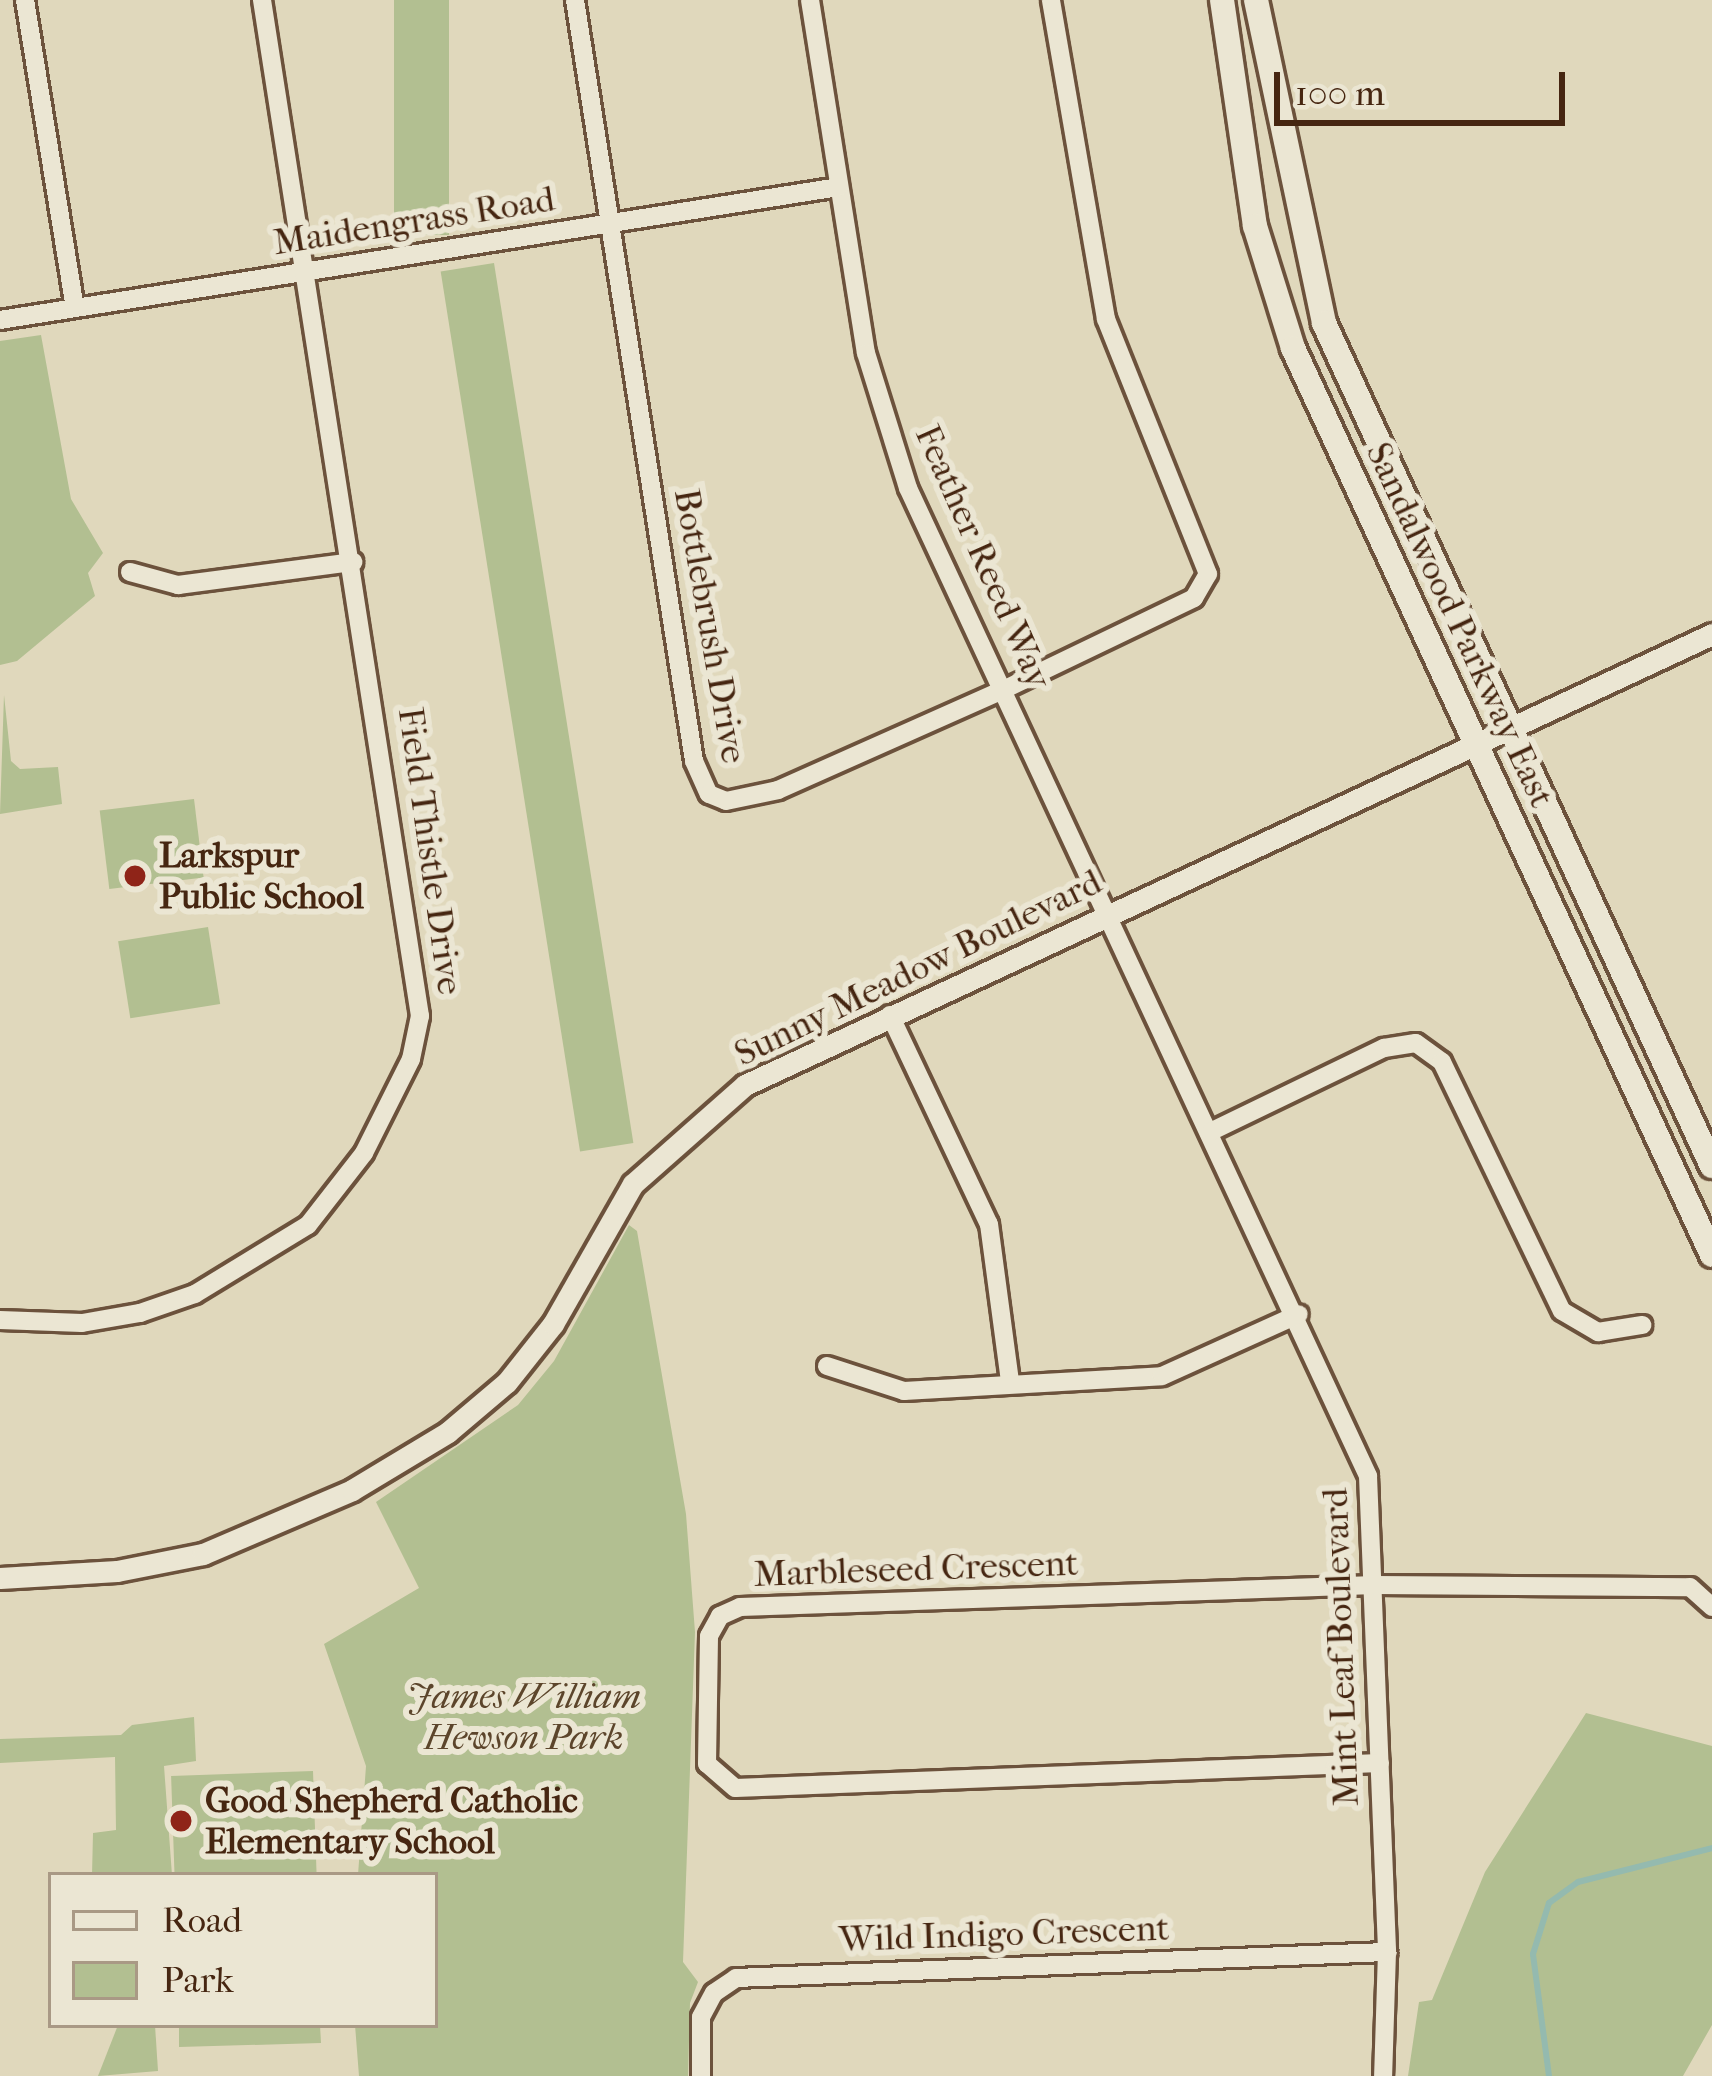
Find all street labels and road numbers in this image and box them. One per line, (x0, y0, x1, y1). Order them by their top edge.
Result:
street label: Maidengrass Road (270, 177, 558, 265)
street label: Feather Reed Way (906, 418, 1060, 696)
street label: Sandalwood Parkway East (1356, 436, 1564, 814)
street label: Bottlebrush Drive (665, 485, 755, 767)
street label: Field Thistle Drive (388, 705, 472, 997)
street label: Sunny Meadow Boulevard (728, 860, 1108, 1076)
street label: Mint Leaf Boulevard (1314, 1487, 1368, 1807)
street label: Marbleseed Crescent (753, 1542, 1079, 1596)
street label: Wild Indigo Crescent (838, 1907, 1170, 1961)

